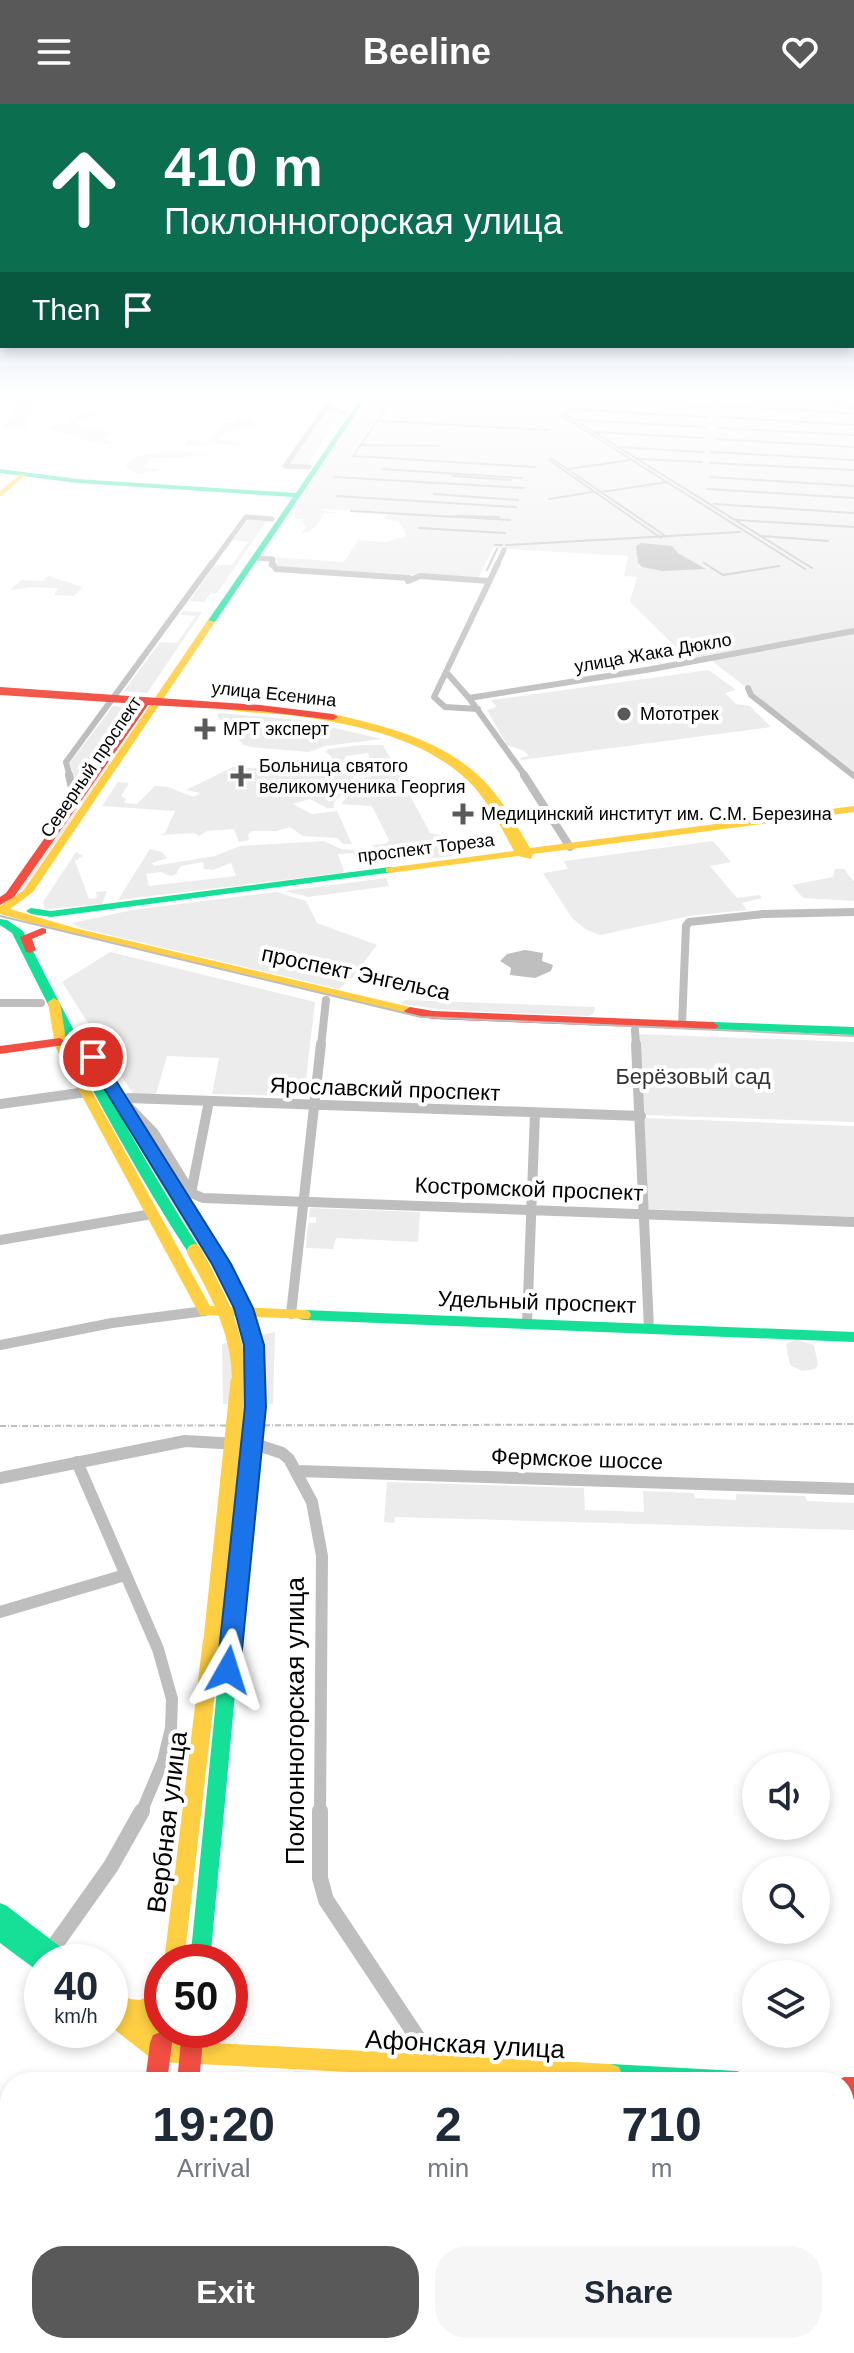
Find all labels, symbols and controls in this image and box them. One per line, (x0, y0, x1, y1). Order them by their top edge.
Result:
icon: menu (32, 30, 76, 74)
icon: heart (778, 30, 822, 74)
text: Beeline (363, 31, 491, 72)
text: 410 m (164, 135, 323, 198)
icon: ahead (32, 136, 136, 240)
text: Поклонногорская улица (164, 201, 563, 242)
icon: arrive (116, 288, 160, 332)
text: Then (32, 293, 100, 326)
street label: улица Жака Дюкло (573, 629, 733, 677)
street label: улица Есенина (211, 678, 338, 711)
street label: Северный проспект (37, 693, 145, 841)
place label: Мототрек (640, 704, 719, 724)
marker: Мототрек (615, 705, 633, 723)
marker: МРТ эксперт (194, 718, 216, 740)
place label: МРТ эксперт (223, 719, 329, 739)
place label: Больница святого великомученика Георгия (259, 756, 466, 797)
marker: Больница святого великомученика Георгия (230, 765, 252, 787)
marker: Медицинский институт им. С.М. Березина (452, 803, 474, 825)
place label: Медицинский институт им. С.М. Березина (481, 804, 833, 824)
street label: проспект Тореза (357, 830, 496, 866)
street label: проспект Энгельса (259, 941, 453, 1005)
pin (59, 1023, 127, 1091)
icon: arrive (71, 1035, 115, 1079)
park label: Берёзовый сад (615, 1064, 771, 1089)
street label: Ярославский проспект (269, 1072, 501, 1106)
street label: Костромской проспект (414, 1173, 644, 1205)
street label: Удельный проспект (437, 1286, 637, 1318)
street label: Фермское шоссе (491, 1444, 663, 1474)
street label: Поклонногорская улица (280, 1576, 310, 1865)
position arrow (186, 1628, 270, 1712)
street label: Вербная улица (141, 1729, 193, 1915)
map controls (742, 1752, 830, 2048)
button: sound (742, 1752, 830, 1840)
button: search (742, 1856, 830, 1944)
speed limit sign: 50 (144, 1944, 248, 2048)
button: layers (742, 1960, 830, 2048)
text: 40 (54, 1964, 98, 2008)
text: km/h (54, 2005, 98, 2027)
street label: Афонская улица (364, 2024, 566, 2064)
text: 19:20 (152, 2098, 275, 2151)
text: 2 (435, 2098, 462, 2151)
text: 710 (622, 2098, 702, 2151)
text: Arrival (177, 2153, 251, 2183)
text: min (427, 2153, 469, 2183)
text: m (651, 2153, 672, 2183)
button: Exit (32, 2246, 419, 2338)
button: Share (435, 2246, 822, 2338)

